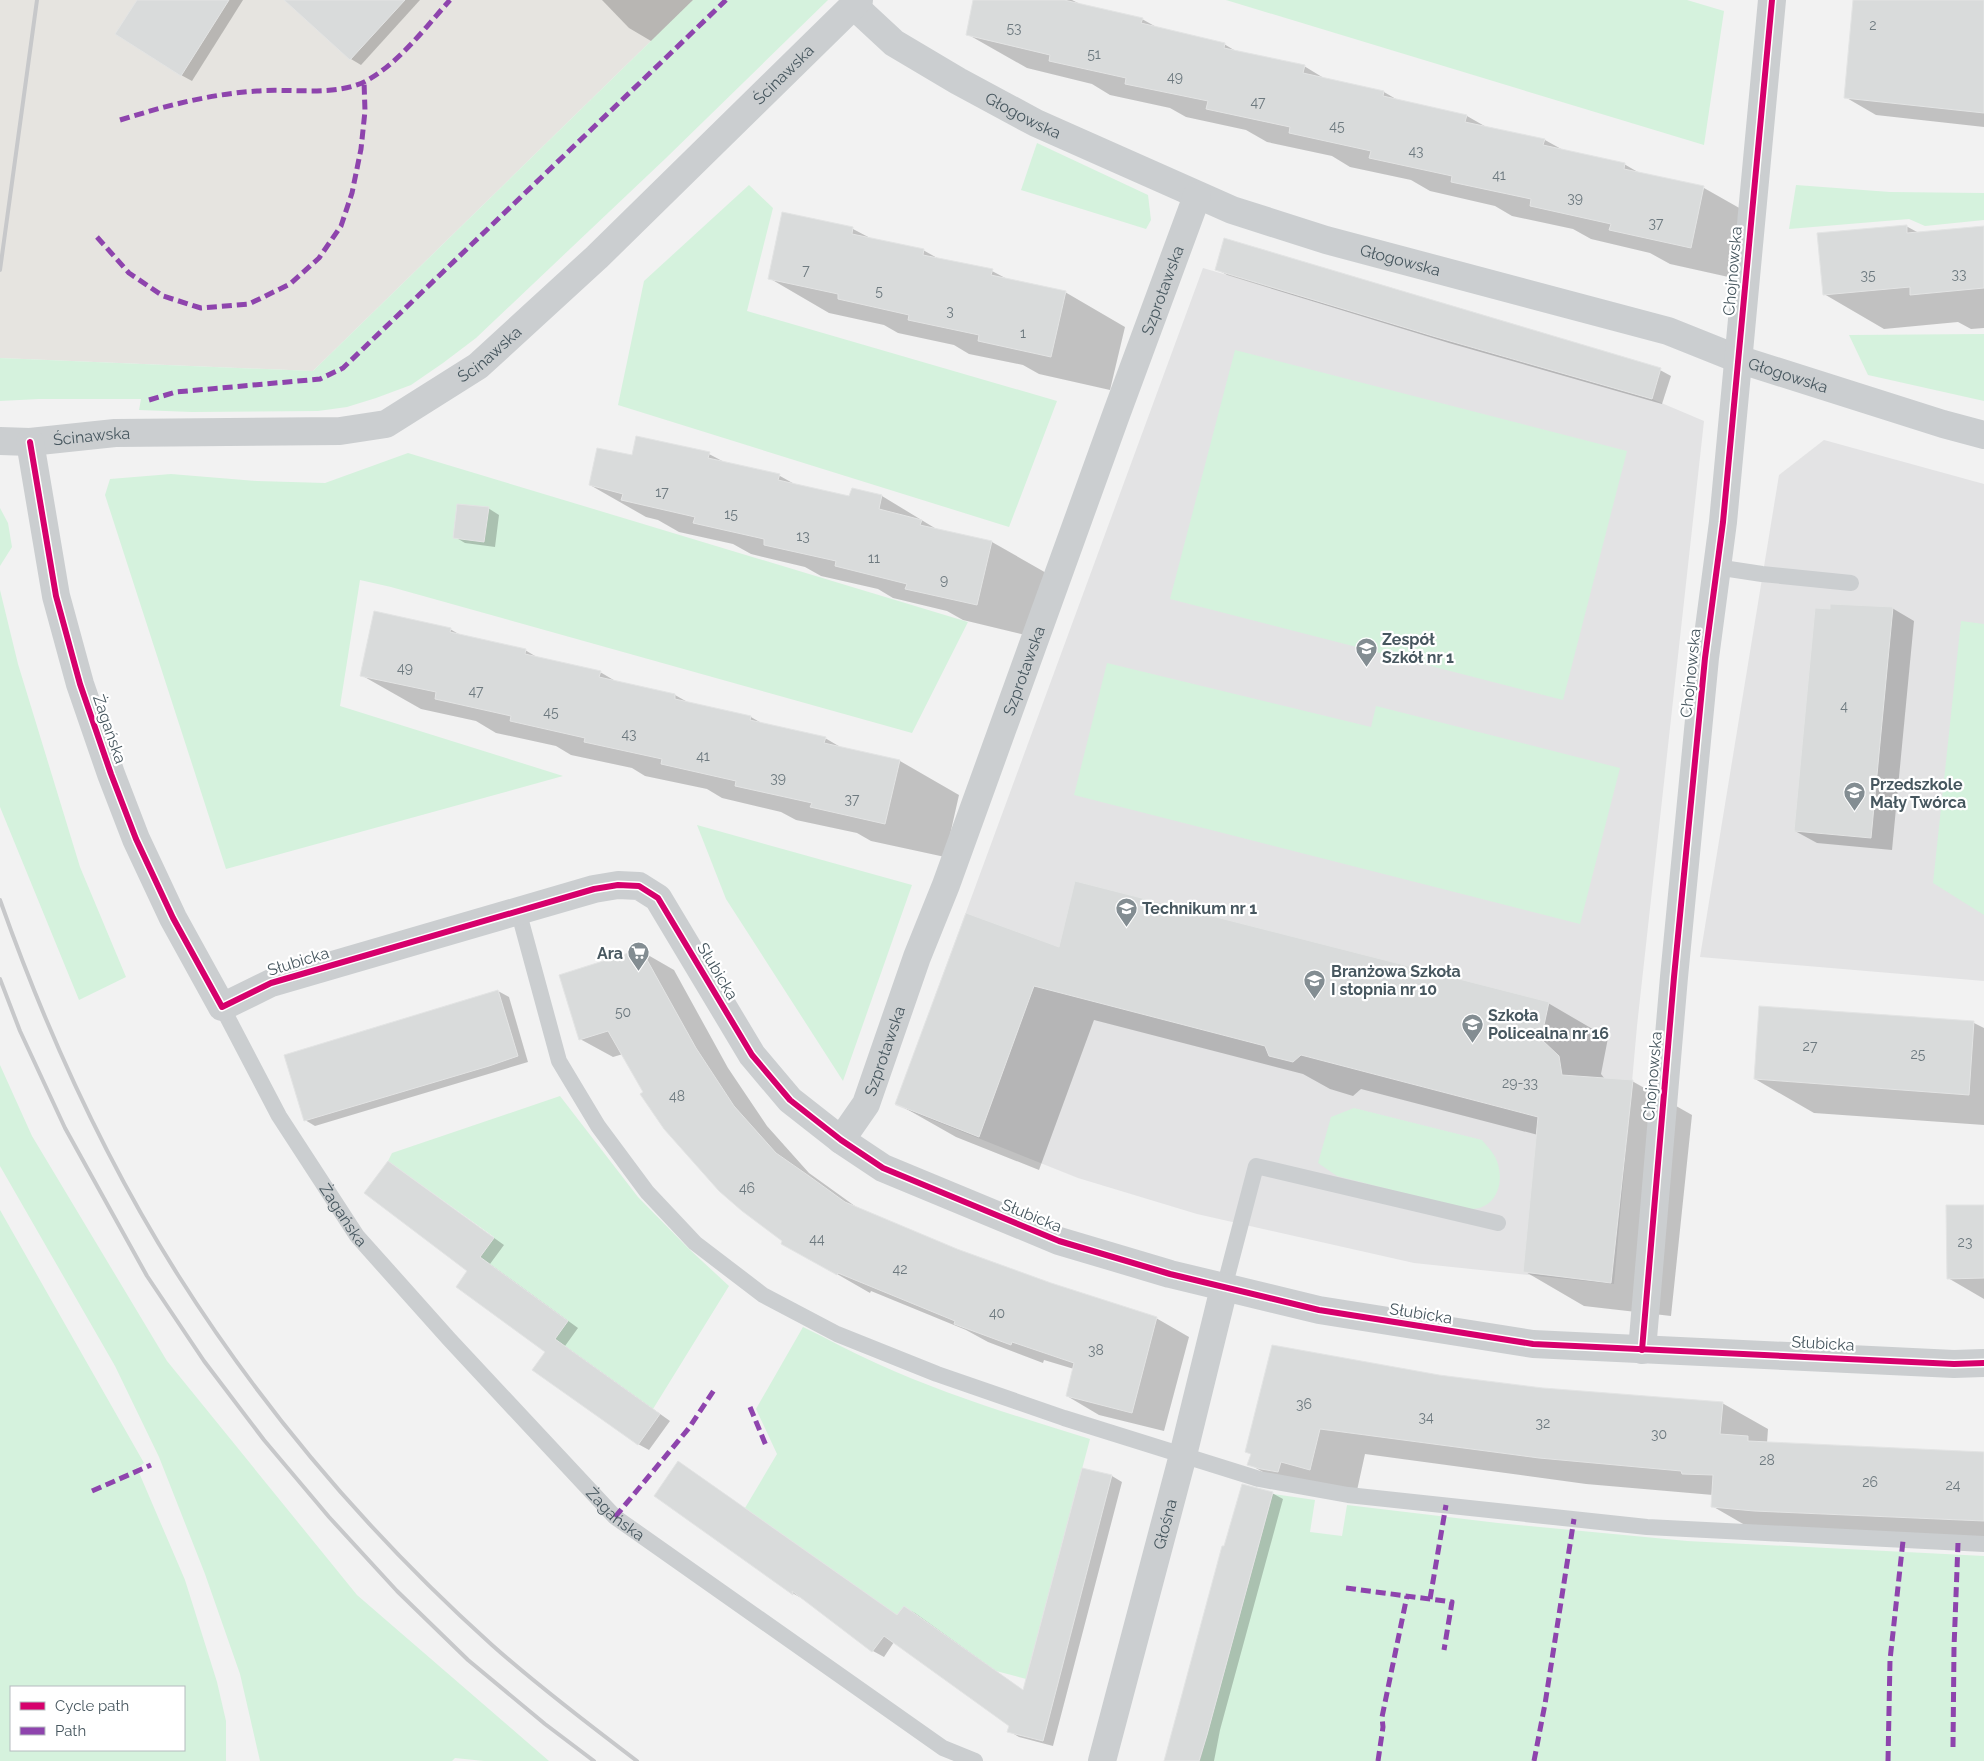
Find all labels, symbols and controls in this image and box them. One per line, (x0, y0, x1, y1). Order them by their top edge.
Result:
house number: 2 (1869, 17, 1877, 33)
house number: 53 (1006, 20, 1022, 36)
street label: Ścinawska (749, 41, 818, 109)
house number: 51 (1087, 46, 1101, 62)
house number: 49 (1167, 69, 1183, 85)
street label: Głogowska (982, 88, 1064, 143)
house number: 47 (1250, 94, 1266, 110)
house number: 45 (1329, 118, 1345, 134)
house number: 43 (1408, 143, 1424, 159)
house number: 41 (1492, 167, 1506, 183)
house number: 39 (1567, 190, 1583, 206)
house number: 37 (1649, 215, 1664, 231)
street label: Chojnowska (1719, 226, 1746, 317)
street label: Głogowska (1358, 240, 1443, 280)
street label: Szprotawska (1137, 243, 1188, 338)
house number: 7 (802, 262, 810, 278)
house number: 33 (1952, 266, 1966, 282)
house number: 35 (1860, 267, 1876, 283)
house number: 5 (875, 283, 883, 299)
house number: 3 (946, 303, 954, 319)
street label: Ścinawska (454, 322, 525, 386)
house number: 1 (1020, 325, 1026, 341)
street label: Głogowska (1746, 354, 1830, 397)
street label: Ścinawska (52, 424, 130, 450)
house number: 17 (655, 484, 669, 500)
house number: 15 (724, 506, 738, 522)
house number: 13 (796, 528, 810, 544)
house number: 11 (868, 550, 880, 566)
house number: 9 (940, 572, 948, 588)
street label: Szprotawska (999, 623, 1049, 718)
street label: Chojnowska (1676, 627, 1705, 719)
place label: Zespół Szkół nr 1 (1382, 630, 1454, 667)
school or university icon: Zespół Szkół nr 1 (1354, 636, 1378, 667)
house number: 49 (397, 660, 413, 676)
house number: 47 (468, 683, 484, 699)
street label: Żagańska (89, 692, 131, 766)
house number: 4 (1840, 698, 1848, 714)
house number: 45 (543, 704, 559, 720)
house number: 43 (621, 726, 637, 742)
house number: 41 (696, 748, 710, 764)
house number: 39 (770, 770, 786, 786)
place label: Przedszkole Mały Twórca (1870, 775, 1966, 812)
school or university icon: Przedszkole Mały Twórca (1842, 781, 1866, 812)
house number: 37 (845, 791, 860, 807)
school or university icon: Technikum nr 1 (1114, 896, 1138, 927)
place label: Technikum nr 1 (1142, 899, 1257, 918)
street label: Słubicka (693, 939, 742, 1003)
supermarket icon: Ara (627, 941, 651, 972)
street label: Słubicka (265, 943, 331, 980)
place label: Ara (597, 944, 623, 963)
place label: Branżowa Szkoła I stopnia nr 10 (1331, 962, 1461, 999)
school or university icon: Branżowa Szkoła I stopnia nr 10 (1303, 968, 1327, 999)
house number: 50 (615, 1004, 631, 1020)
street label: Szprotawska (861, 1004, 909, 1099)
place label: Szkoła Policealna nr 16 (1488, 1006, 1609, 1043)
school or university icon: Szkoła Policealna nr 16 (1460, 1012, 1484, 1043)
street label: Chojnowska (1639, 1031, 1666, 1122)
house number: 27 (1803, 1038, 1818, 1054)
house number: 25 (1911, 1046, 1926, 1062)
house number: 29-33 (1502, 1075, 1538, 1091)
house number: 48 (669, 1088, 685, 1104)
street label: Żagańska (315, 1179, 371, 1251)
house number: 46 (739, 1180, 755, 1196)
street label: Słubicka (999, 1195, 1065, 1236)
house number: 44 (809, 1231, 825, 1247)
house number: 23 (1958, 1234, 1972, 1250)
house number: 42 (893, 1261, 907, 1277)
street label: Słubicka (1388, 1299, 1454, 1328)
house number: 40 (989, 1305, 1005, 1321)
street label: Słubicka (1791, 1332, 1855, 1355)
house number: 38 (1088, 1342, 1104, 1358)
house number: 36 (1296, 1396, 1312, 1412)
house number: 34 (1418, 1409, 1434, 1425)
house number: 32 (1536, 1415, 1550, 1431)
house number: 30 (1651, 1426, 1667, 1442)
house number: 28 (1759, 1452, 1775, 1468)
house number: 26 (1862, 1474, 1878, 1490)
house number: 24 (1946, 1477, 1961, 1493)
street label: Żagańska (582, 1483, 648, 1545)
street label: Głośna (1149, 1497, 1181, 1552)
legend (10, 1686, 185, 1751)
text: Cycle path (55, 1697, 129, 1715)
text: Path (55, 1722, 86, 1740)

